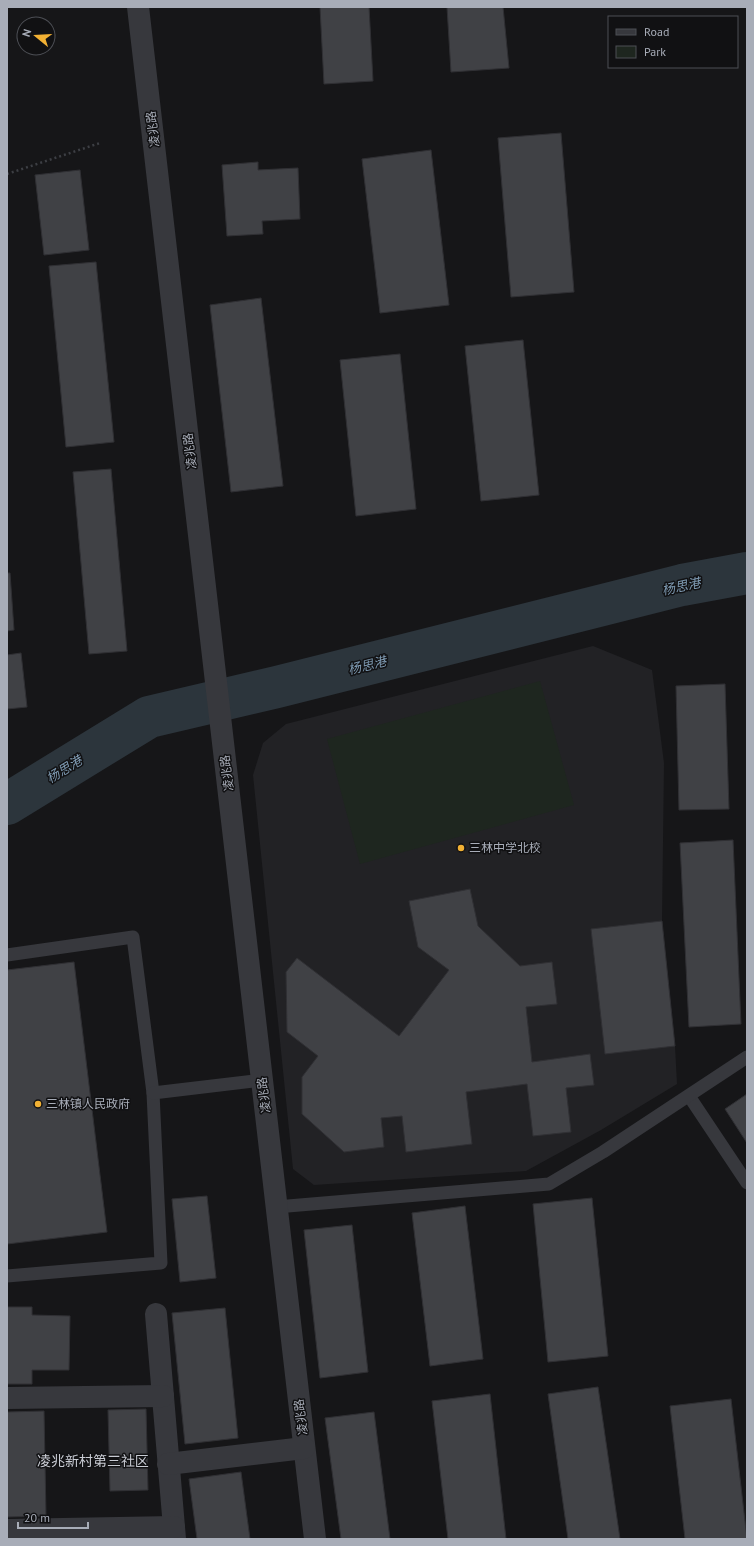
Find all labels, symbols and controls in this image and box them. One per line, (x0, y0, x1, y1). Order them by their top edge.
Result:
north arrow (16, 16, 56, 56)
legend (608, 16, 738, 68)
text: Road (644, 24, 669, 39)
text: N (19, 27, 34, 39)
text: Park (644, 44, 666, 59)
street label: 凌兆路 (143, 110, 162, 148)
street label: 凌兆路 (180, 432, 199, 470)
water label: 杨思港 (660, 574, 704, 599)
water label: 杨思港 (346, 652, 390, 678)
water label: 杨思港 (43, 751, 87, 787)
street label: 凌兆路 (217, 754, 236, 792)
place label: 三林中学北校 (469, 840, 541, 855)
marker: 三林中学北校 (456, 843, 466, 853)
street label: 凌兆路 (254, 1076, 273, 1114)
place label: 三林镇人民政府 (46, 1096, 130, 1111)
marker: 三林镇人民政府 (33, 1099, 43, 1109)
street label: 凌兆路 (291, 1398, 310, 1436)
district label: 凌兆新村第三社区 (37, 1452, 149, 1470)
scale bar (18, 1504, 88, 1530)
text: 20 m (24, 1510, 50, 1525)

